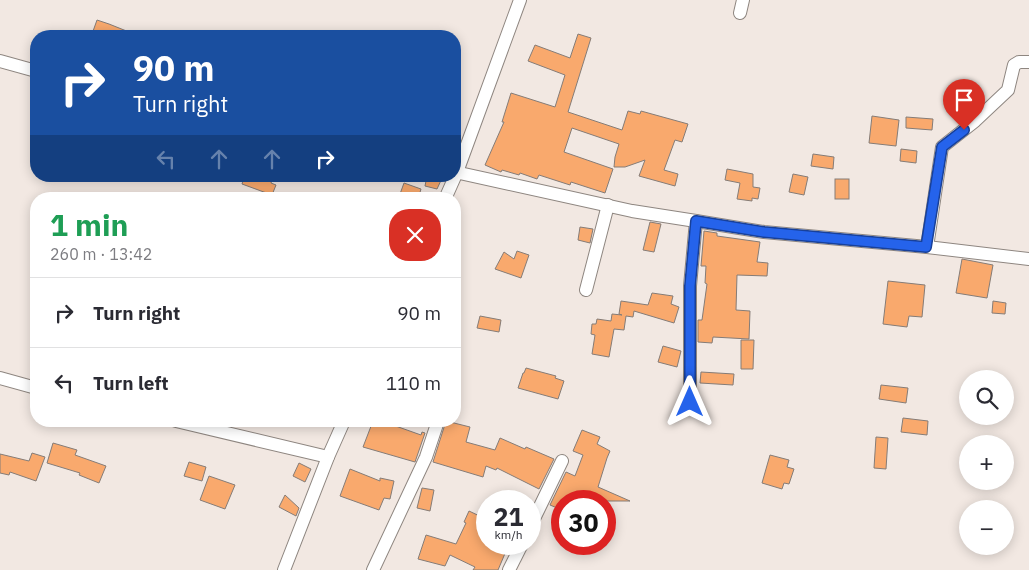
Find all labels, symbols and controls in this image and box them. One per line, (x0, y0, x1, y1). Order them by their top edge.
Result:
text: 90 m (133, 45, 215, 91)
icon: right (50, 50, 115, 115)
pin (943, 79, 985, 130)
icon: arrive (950, 86, 978, 114)
text: Turn right (133, 89, 228, 118)
icon: left (152, 145, 180, 173)
icon: ahead (205, 145, 233, 173)
icon: ahead (258, 145, 286, 173)
icon: right (311, 145, 339, 173)
text: 1 min (50, 205, 128, 244)
button: close (389, 209, 441, 261)
text: 260 m · 13:42 (50, 244, 152, 264)
icon: right (50, 299, 78, 327)
text: Turn right (93, 301, 180, 325)
text: 90 m (397, 301, 441, 325)
icon: left (50, 369, 78, 397)
map controls (959, 370, 1014, 555)
button: search (959, 370, 1014, 425)
text: Turn left (93, 371, 169, 395)
text: 110 m (386, 371, 441, 395)
position arrow (663, 375, 715, 427)
button: + (959, 435, 1014, 490)
speed limit sign: 30 (551, 490, 616, 555)
text: 21 (493, 500, 524, 533)
button: − (959, 500, 1014, 555)
text: km/h (494, 527, 523, 542)

